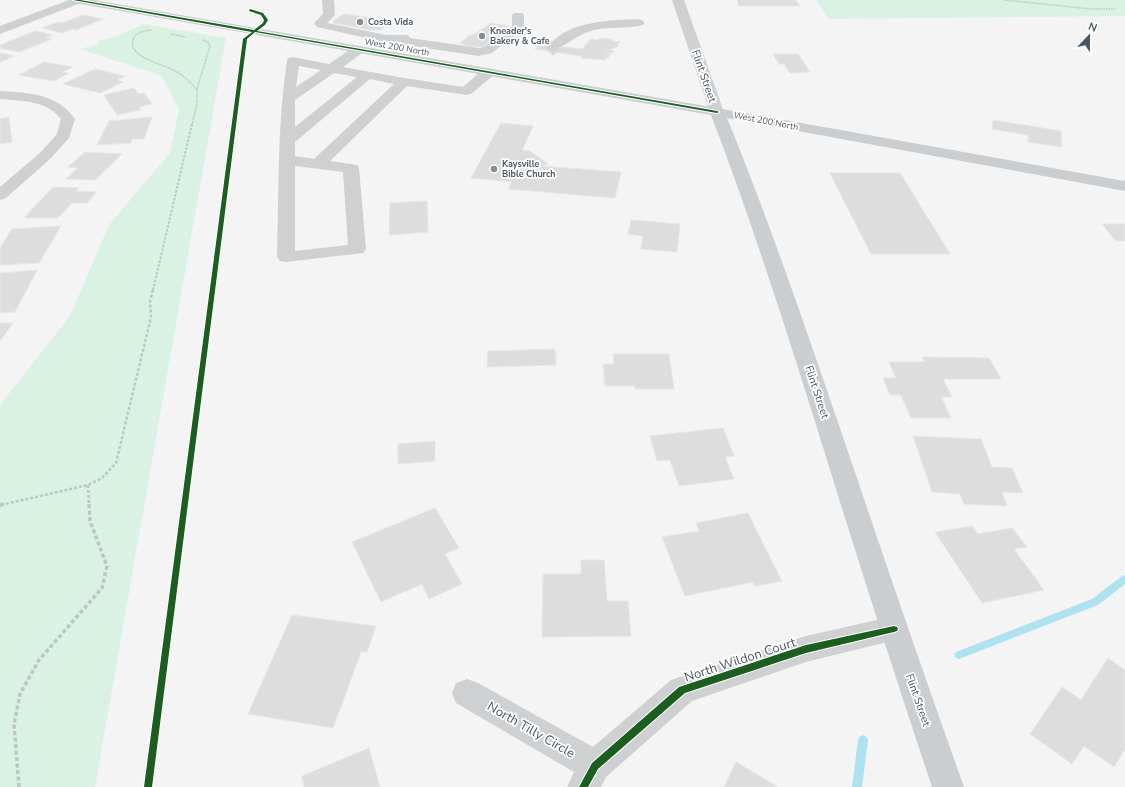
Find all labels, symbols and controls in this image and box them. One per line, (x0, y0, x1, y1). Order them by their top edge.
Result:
place label: Costa Vida (368, 16, 413, 28)
north arrow (1069, 16, 1109, 56)
marker: Costa Vida (355, 17, 365, 27)
text: N (1086, 19, 1099, 36)
place label: Kneader's Bakery & Cafe (490, 25, 550, 47)
marker: Kneader's Bakery & Cafe (477, 31, 487, 41)
street label: West 200 North (364, 35, 430, 59)
street label: Flint Street (688, 48, 720, 104)
street label: West 200 North (733, 109, 799, 133)
place label: Kaysville Bible Church (502, 158, 556, 180)
marker: Kaysville Bible Church (489, 164, 499, 174)
street label: Flint Street (801, 364, 833, 421)
street label: North Wildon Court (682, 633, 798, 687)
street label: Flint Street (902, 672, 934, 728)
street label: North Tilly Circle (484, 698, 578, 762)

